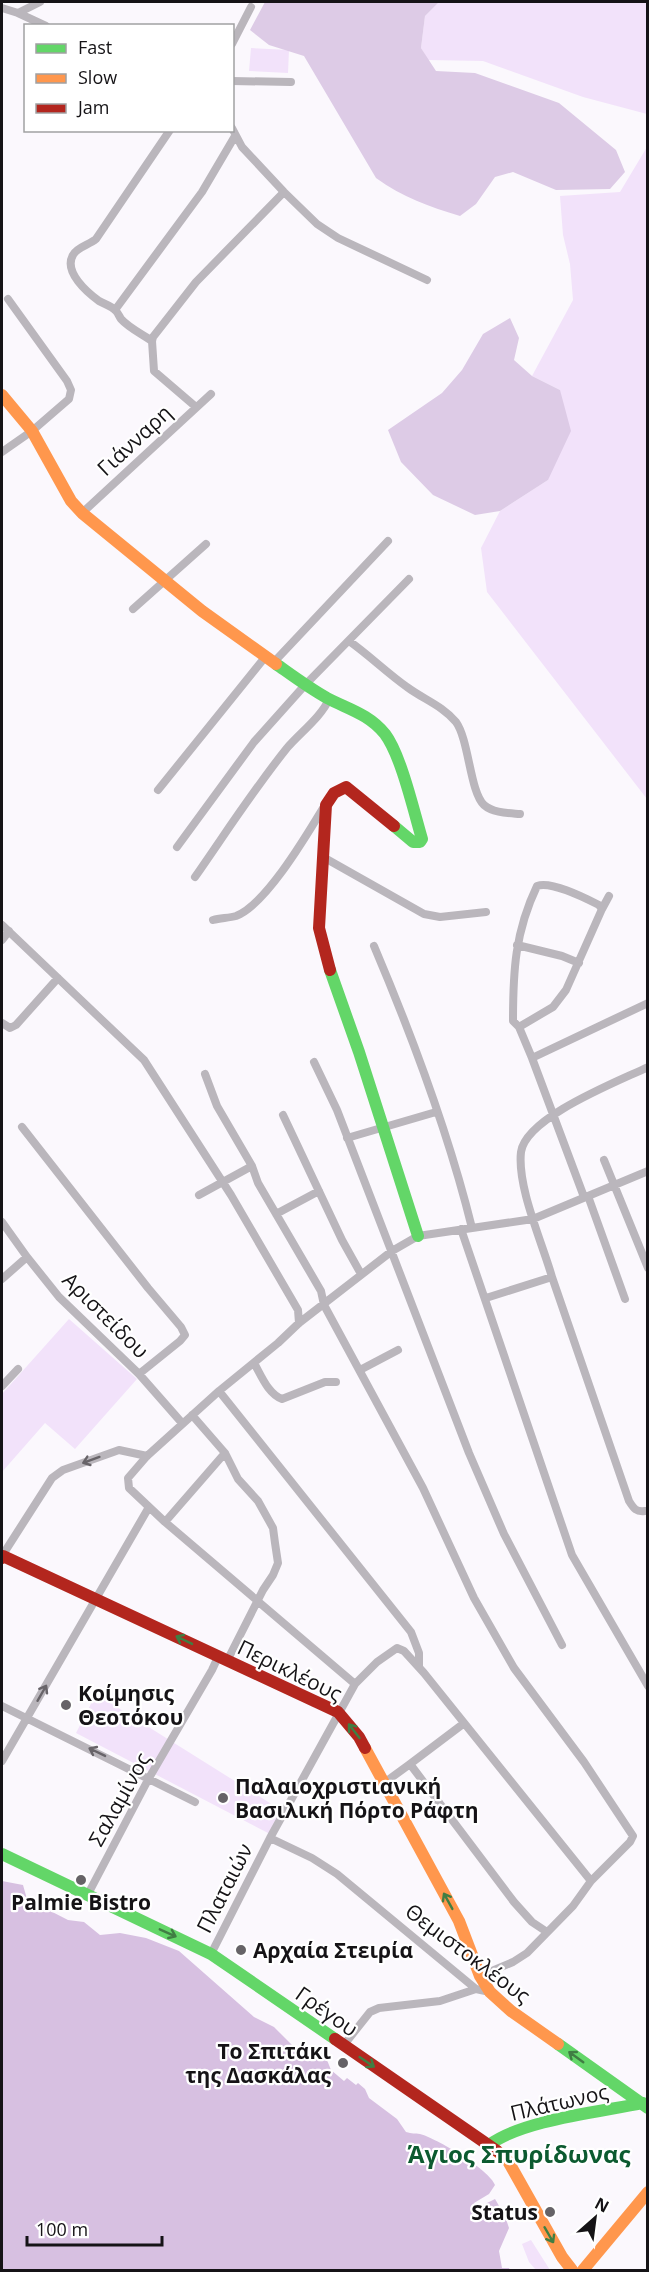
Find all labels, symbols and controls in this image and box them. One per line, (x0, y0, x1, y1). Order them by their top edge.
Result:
legend (24, 24, 234, 132)
text: Fast (78, 35, 112, 59)
text: Slow (78, 65, 117, 89)
text: Jam (76, 95, 110, 119)
street label: Γιάνναρη (91, 398, 177, 482)
street label: Αριστείδου (57, 1266, 155, 1364)
one-way arrow (82, 1456, 101, 1467)
street label: Περικλέους (233, 1633, 347, 1707)
one-way arrow (175, 1634, 193, 1646)
place label: Κοίμησις Θεοτόκου (78, 1679, 183, 1731)
one-way arrow (36, 1685, 48, 1702)
marker: Κοίμησις Θεοτόκου (59, 1698, 73, 1712)
one-way arrow (347, 1723, 360, 1739)
one-way arrow (88, 1746, 106, 1758)
street label: Σαλαμίνος (82, 1747, 156, 1851)
place label: Παλαιοχριστιανική Βασιλική Πόρτο Ράφτη (235, 1772, 479, 1824)
marker: Παλαιοχριστιανική Βασιλική Πόρτο Ράφτη (216, 1791, 230, 1805)
street label: Πλαταιών (190, 1838, 258, 1938)
marker: Palmie Bistro (74, 1873, 88, 1887)
place label: Palmie Bistro (11, 1888, 151, 1916)
one-way arrow (442, 1893, 454, 1910)
street label: Θεμιστοκλέους (400, 1897, 536, 2009)
one-way arrow (159, 1928, 177, 1939)
place label: Αρχαία Στειρία (253, 1936, 414, 1964)
marker: Αρχαία Στειρία (234, 1943, 248, 1957)
street label: Γρέγου (290, 1980, 364, 2042)
place label: Το Σπιτάκι της Δασκάλας (185, 2037, 332, 2089)
one-way arrow (568, 2051, 584, 2063)
one-way arrow (358, 2055, 375, 2068)
marker: Το Σπιτάκι της Δασκάλας (336, 2056, 350, 2070)
street label: Πλάτωνος (507, 2077, 611, 2127)
district label: Άγιος Σπυρίδωνας (408, 2137, 630, 2170)
north arrow (565, 2188, 625, 2248)
text: N (591, 2192, 613, 2218)
place label: Status (471, 2198, 538, 2226)
marker: Status (543, 2205, 557, 2219)
scale bar (27, 2209, 162, 2247)
text: 100 m (36, 2217, 88, 2241)
one-way arrow (544, 2226, 555, 2244)

